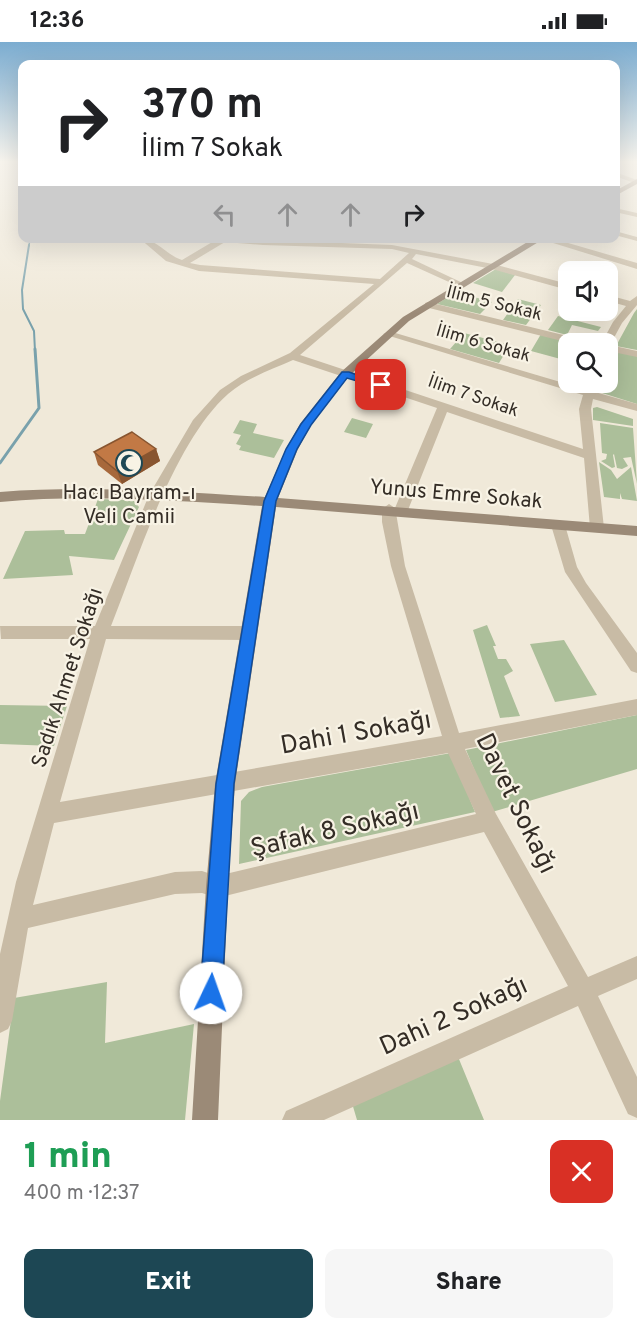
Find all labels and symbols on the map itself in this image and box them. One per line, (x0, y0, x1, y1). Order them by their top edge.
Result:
street label: İlim 5 Sokak (444, 279, 545, 327)
street label: İlim 6 Sokak (433, 318, 534, 368)
pin (355, 359, 406, 410)
street label: İlim 7 Sokak (424, 369, 522, 423)
mosque icon: Hacı Bayram-ı Veli Camii (114, 448, 144, 478)
street label: Yunus Emre Sokak (368, 474, 544, 516)
place label: Hacı Bayram-ı Veli Camii (62, 480, 196, 531)
street label: Sadık Ahmet Sokağı (26, 584, 110, 772)
street label: Dahi 1 Sokağı (278, 705, 434, 763)
street label: Davet Sokağı (467, 728, 563, 880)
street label: Şafak 8 Sokağı (248, 796, 422, 866)
position arrow (179, 961, 243, 1025)
street label: Dahi 2 Sokağı (375, 970, 533, 1064)

